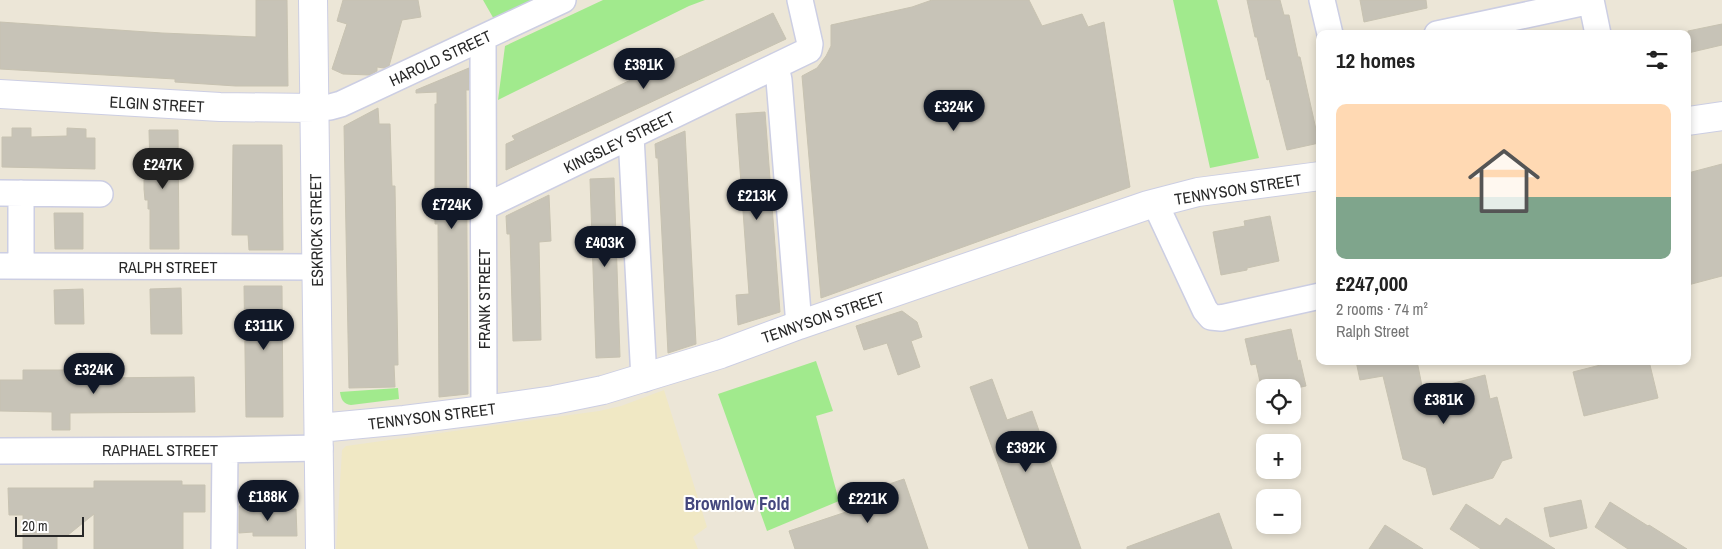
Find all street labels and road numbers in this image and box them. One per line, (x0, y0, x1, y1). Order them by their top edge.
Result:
street label: HAROLD STREET (385, 25, 495, 91)
street label: ELGIN STREET (109, 91, 205, 117)
street label: KINGSLEY STREET (560, 106, 678, 178)
street label: TENNYSON STREET (1173, 168, 1303, 210)
street label: ESKRICK STREET (304, 173, 328, 287)
street label: FRANK STREET (473, 249, 495, 349)
street label: RALPH STREET (118, 256, 218, 278)
street label: TENNYSON STREET (759, 286, 887, 348)
street label: TENNYSON STREET (367, 397, 497, 435)
street label: RAPHAEL STREET (102, 439, 218, 461)

